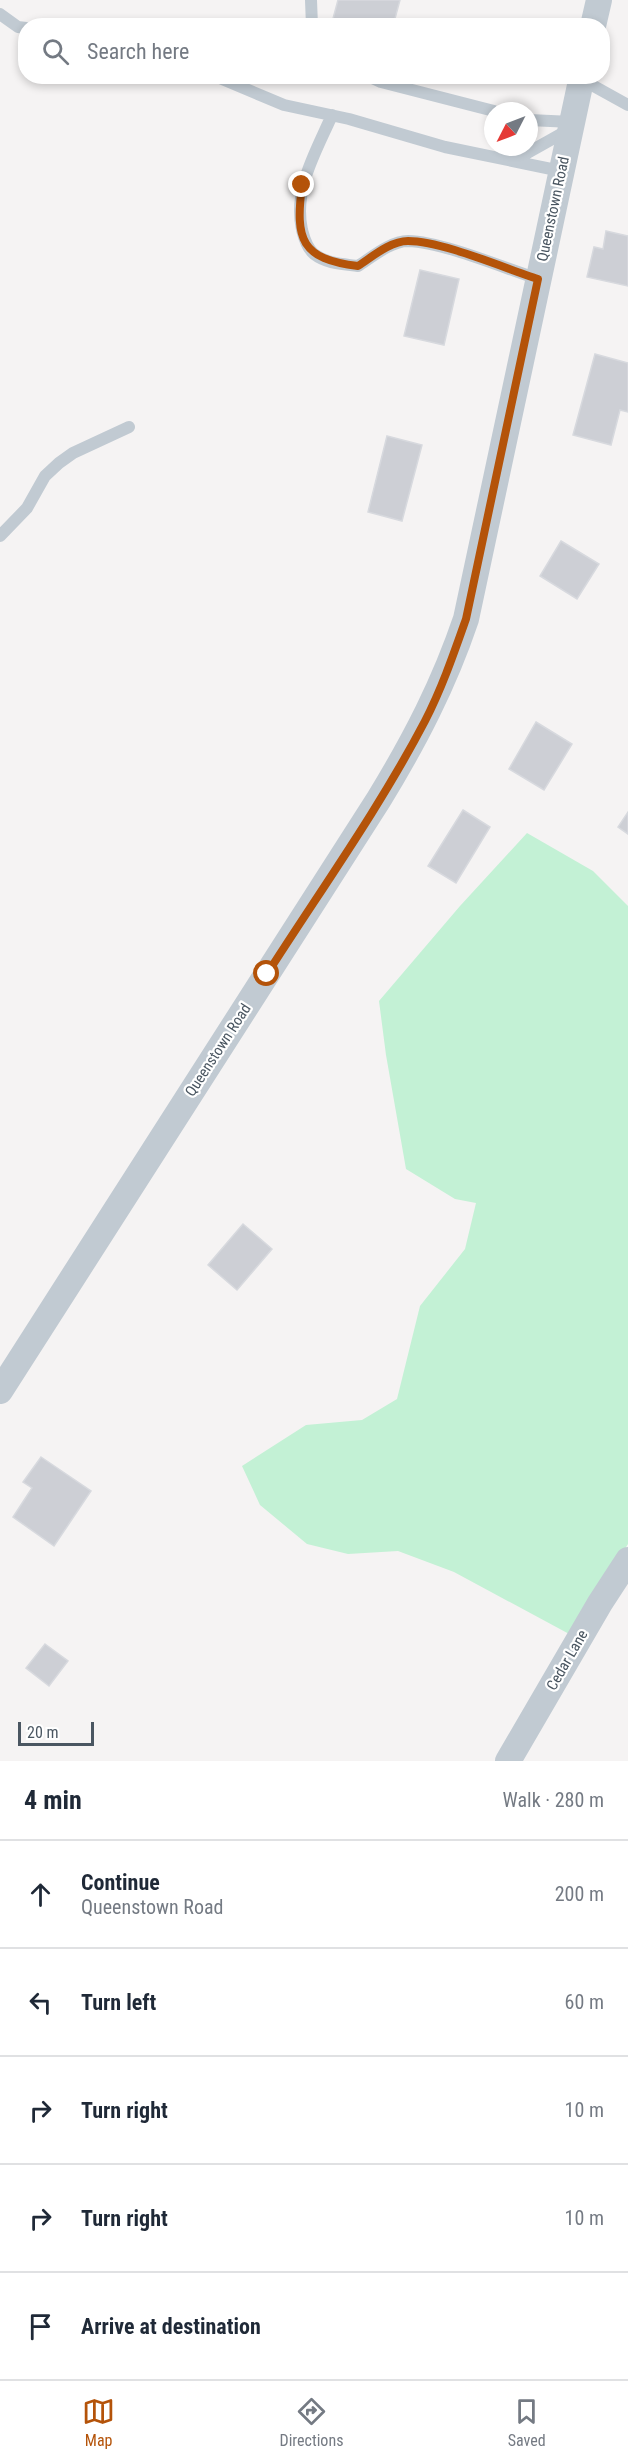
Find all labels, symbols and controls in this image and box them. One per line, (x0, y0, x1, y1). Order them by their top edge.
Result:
search box (18, 18, 610, 84)
icon: search (39, 35, 72, 68)
text: Search here (87, 39, 189, 64)
north arrow (484, 102, 538, 156)
street label: Queenstown Road (533, 155, 573, 263)
route end (288, 171, 314, 197)
route start (253, 960, 279, 986)
street label: Queenstown Road (181, 1000, 255, 1100)
street label: Cedar Lane (543, 1627, 591, 1693)
scale bar (18, 1719, 94, 1746)
text: 20 m (27, 1723, 59, 1742)
text: 4 min (24, 1785, 82, 1815)
text: Walk · 280 m (503, 1788, 604, 1812)
text: Continue (81, 1870, 160, 1895)
icon: ahead (24, 1878, 57, 1911)
text: 200 m (555, 1882, 604, 1906)
text: Queenstown Road (81, 1895, 223, 1919)
icon: left (24, 1986, 57, 2019)
text: Turn left (81, 1990, 156, 2015)
text: 60 m (565, 1990, 604, 2014)
icon: right (24, 2094, 57, 2127)
text: Turn right (81, 2098, 168, 2123)
text: 10 m (565, 2098, 604, 2122)
icon: right (24, 2202, 57, 2235)
text: Turn right (81, 2206, 168, 2231)
text: 10 m (565, 2206, 604, 2230)
icon: arrive (24, 2310, 57, 2343)
text: Arrive at destination (81, 2314, 261, 2339)
tab: Map (82, 2395, 115, 2450)
tab: Directions (280, 2395, 343, 2450)
tab: Saved (508, 2395, 546, 2450)

